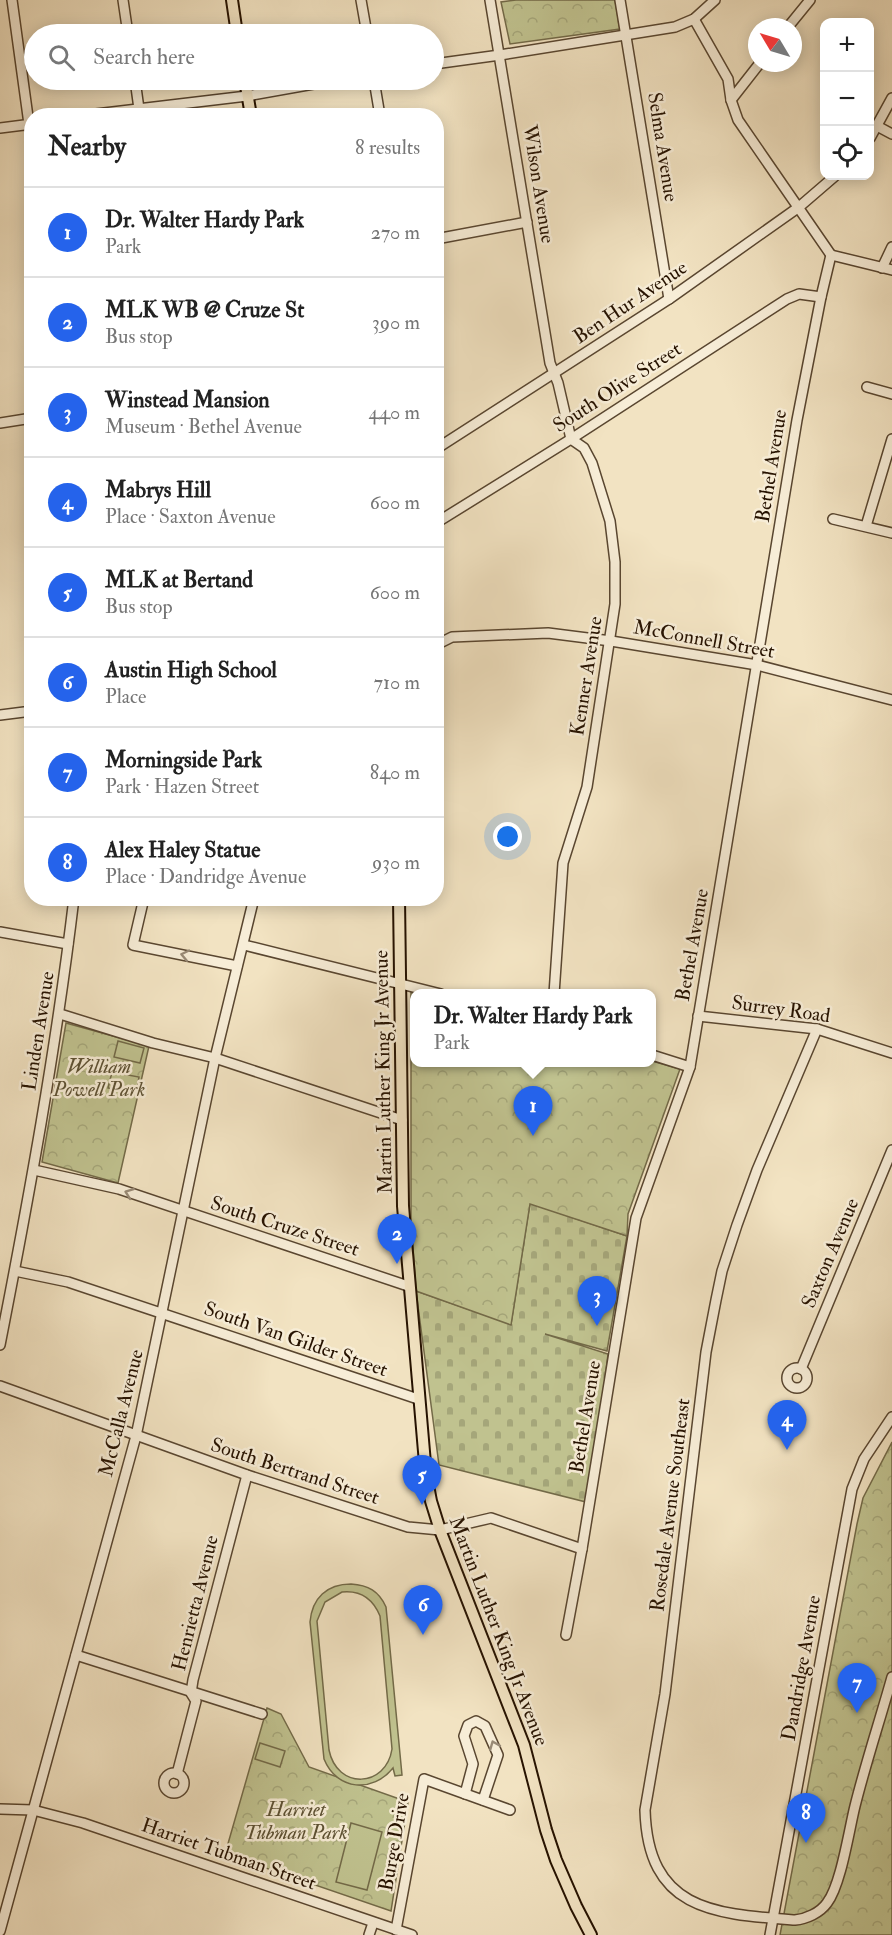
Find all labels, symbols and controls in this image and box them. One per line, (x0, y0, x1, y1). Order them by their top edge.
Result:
north arrow (748, 18, 802, 72)
map controls (820, 18, 874, 180)
button: + (820, 18, 874, 72)
search box (24, 24, 444, 90)
icon: search (45, 41, 78, 74)
text: Search here (93, 43, 195, 71)
button: − (820, 72, 874, 126)
street label: Selma Avenue (642, 90, 684, 204)
street label: Wilson Avenue (517, 122, 561, 245)
button: locate (820, 126, 874, 180)
text: Nearby (48, 131, 126, 163)
text: 8 results (355, 135, 420, 160)
text: Dr. Walter Hardy Park (105, 206, 304, 234)
text: 1 (64, 220, 71, 245)
text: 270 m (371, 220, 420, 245)
text: Park (105, 234, 141, 259)
street label: Ben Hur Avenue (568, 255, 692, 349)
text: MLK WB @ Cruze St (105, 296, 304, 324)
text: 2 (62, 310, 73, 335)
text: 390 m (372, 310, 420, 335)
text: Bus stop (105, 324, 173, 349)
street label: South Olive Street (548, 336, 686, 438)
text: Winstead Mansion (105, 386, 270, 414)
text: 3 (64, 400, 71, 425)
text: 440 m (368, 400, 420, 425)
street label: Bethel Avenue (750, 408, 792, 524)
text: Museum · Bethel Avenue (105, 414, 302, 439)
text: Mabrys Hill (105, 476, 211, 504)
text: 4 (62, 490, 73, 515)
text: 600 m (370, 490, 420, 515)
text: Place · Saxton Avenue (105, 504, 276, 529)
text: MLK at Bertand (105, 566, 253, 594)
text: 5 (63, 580, 72, 605)
text: 600 m (370, 580, 420, 605)
text: Bus stop (105, 594, 173, 619)
street label: Kenner Avenue (564, 614, 608, 738)
street label: McConnell Street (631, 614, 777, 664)
text: Austin High School (105, 656, 277, 684)
text: 6 (62, 670, 73, 695)
text: 710 m (374, 670, 420, 695)
text: Place (105, 684, 146, 709)
text: Morningside Park (105, 746, 262, 774)
text: 7 (63, 760, 72, 785)
text: 840 m (370, 760, 420, 785)
text: Park · Hazen Street (105, 774, 259, 799)
your location (493, 822, 522, 851)
text: Alex Haley Statue (105, 836, 260, 864)
text: 8 (63, 850, 72, 875)
text: 930 m (372, 850, 420, 875)
text: Place · Dandridge Avenue (105, 864, 306, 889)
street label: Bethel Avenue (670, 887, 714, 1003)
one-way arrow (180, 949, 190, 962)
street label: Martin Luther King Jr Avenue (368, 950, 398, 1194)
street label: Linden Avenue (16, 969, 60, 1093)
popup (410, 989, 656, 1067)
street label: Surrey Road (730, 990, 832, 1028)
text: Dr. Walter Hardy Park (433, 1002, 633, 1030)
text: Park (433, 1030, 470, 1055)
park label: William Powell Park (52, 1054, 145, 1102)
pin: 1 (514, 1086, 552, 1136)
one-way arrow (124, 1187, 135, 1200)
street label: South Cruze Street (207, 1190, 363, 1262)
street label: Saxton Avenue (796, 1194, 864, 1312)
pin: 2 (378, 1214, 416, 1264)
pin: 3 (578, 1276, 616, 1326)
street label: South Van Gilder Street (201, 1296, 392, 1382)
street label: McCalla Avenue (93, 1347, 149, 1479)
street label: Bethel Avenue (564, 1359, 606, 1475)
street label: Rosedale Avenue Southeast (645, 1396, 696, 1613)
pin: 4 (768, 1400, 806, 1450)
street label: South Bertrand Street (208, 1432, 383, 1510)
pin: 5 (402, 1456, 442, 1505)
street label: Martin Luther King Jr Avenue (444, 1513, 554, 1749)
street label: Henrietta Avenue (166, 1532, 224, 1674)
pin: 6 (404, 1586, 442, 1635)
street label: Dandridge Avenue (776, 1593, 826, 1743)
pin: 7 (838, 1664, 876, 1713)
one-way arrow (489, 1740, 501, 1751)
street label: Burge Drive (373, 1791, 415, 1893)
pin: 8 (786, 1794, 826, 1843)
park label: Harriet Tubman Park (245, 1797, 347, 1845)
street label: Harriet Tubman Street (138, 1812, 320, 1896)

